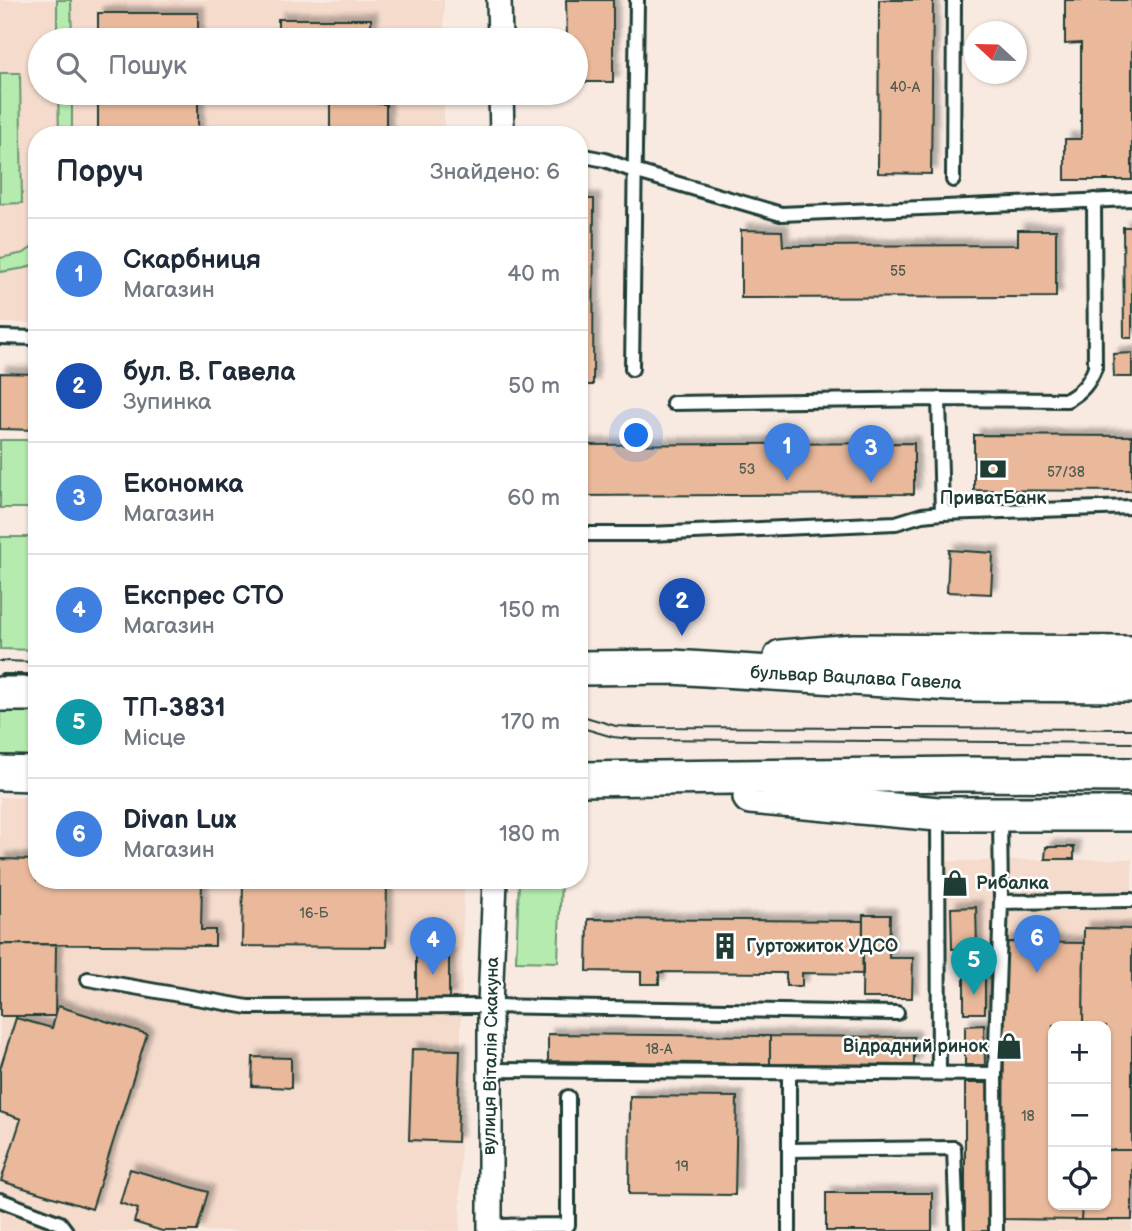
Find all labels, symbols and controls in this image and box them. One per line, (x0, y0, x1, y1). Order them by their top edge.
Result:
north arrow (964, 21, 1027, 84)
search box (28, 28, 588, 105)
icon: search (52, 48, 90, 86)
text: Пошук (108, 51, 187, 82)
house number: 40-А (890, 79, 921, 96)
text: Поруч (56, 154, 144, 190)
text: Знайдено: 6 (430, 158, 560, 186)
text: Скарбниця (123, 245, 261, 276)
text: 1 (74, 260, 84, 288)
text: 40 m (507, 260, 560, 288)
house number: 55 (890, 263, 906, 280)
text: Магазин (123, 276, 215, 304)
text: бул. В. Гавела (123, 357, 295, 388)
text: 2 (72, 372, 86, 400)
text: 50 m (508, 372, 560, 400)
text: Зупинка (123, 388, 212, 416)
your location (619, 418, 653, 452)
pin: 1 (764, 423, 810, 481)
pin: 3 (848, 425, 894, 483)
bank icon: ПриватБанк (978, 454, 1008, 484)
house number: 53 (739, 461, 755, 478)
house number: 57/38 (1047, 464, 1085, 481)
text: Економка (123, 469, 243, 500)
text: 3 (72, 484, 86, 512)
text: 60 m (507, 484, 560, 512)
place label: ПриватБанк (940, 488, 1047, 509)
text: Магазин (123, 500, 215, 528)
pin: 2 (659, 578, 705, 636)
text: Експрес СТО (123, 581, 284, 612)
text: 4 (72, 596, 86, 624)
text: 150 m (499, 596, 560, 624)
text: Магазин (123, 612, 215, 640)
street label: бульвар Вацлава Гавела (750, 662, 963, 694)
text: ТП-3831 (123, 693, 226, 724)
text: 5 (72, 708, 86, 736)
text: 170 m (501, 708, 560, 736)
text: Місце (123, 724, 186, 752)
text: Divan Lux (123, 805, 236, 836)
text: 6 (72, 820, 86, 848)
text: 180 m (499, 820, 560, 848)
text: Магазин (123, 836, 215, 864)
shop icon: Рибалка (940, 868, 970, 898)
place label: Рибалка (976, 873, 1049, 894)
house number: 16-Б (300, 905, 329, 922)
pin: 6 (1014, 915, 1060, 973)
pin: 4 (410, 917, 456, 975)
building icon: Гуртожиток УДСО (710, 931, 740, 961)
place label: Гуртожиток УДСО (746, 936, 898, 957)
pin: 5 (951, 937, 997, 995)
street label: вулиця Віталія Скакуна (479, 956, 503, 1155)
map controls (1048, 1021, 1111, 1210)
button: + (1048, 1021, 1111, 1084)
shop icon: Відрадний ринок (994, 1031, 1024, 1061)
place label: Відрадний ринок (843, 1036, 988, 1057)
house number: 18-А (645, 1041, 673, 1058)
button: − (1048, 1084, 1111, 1147)
house number: 18 (1021, 1108, 1035, 1125)
button: locate (1048, 1147, 1111, 1210)
house number: 19 (675, 1158, 689, 1175)

